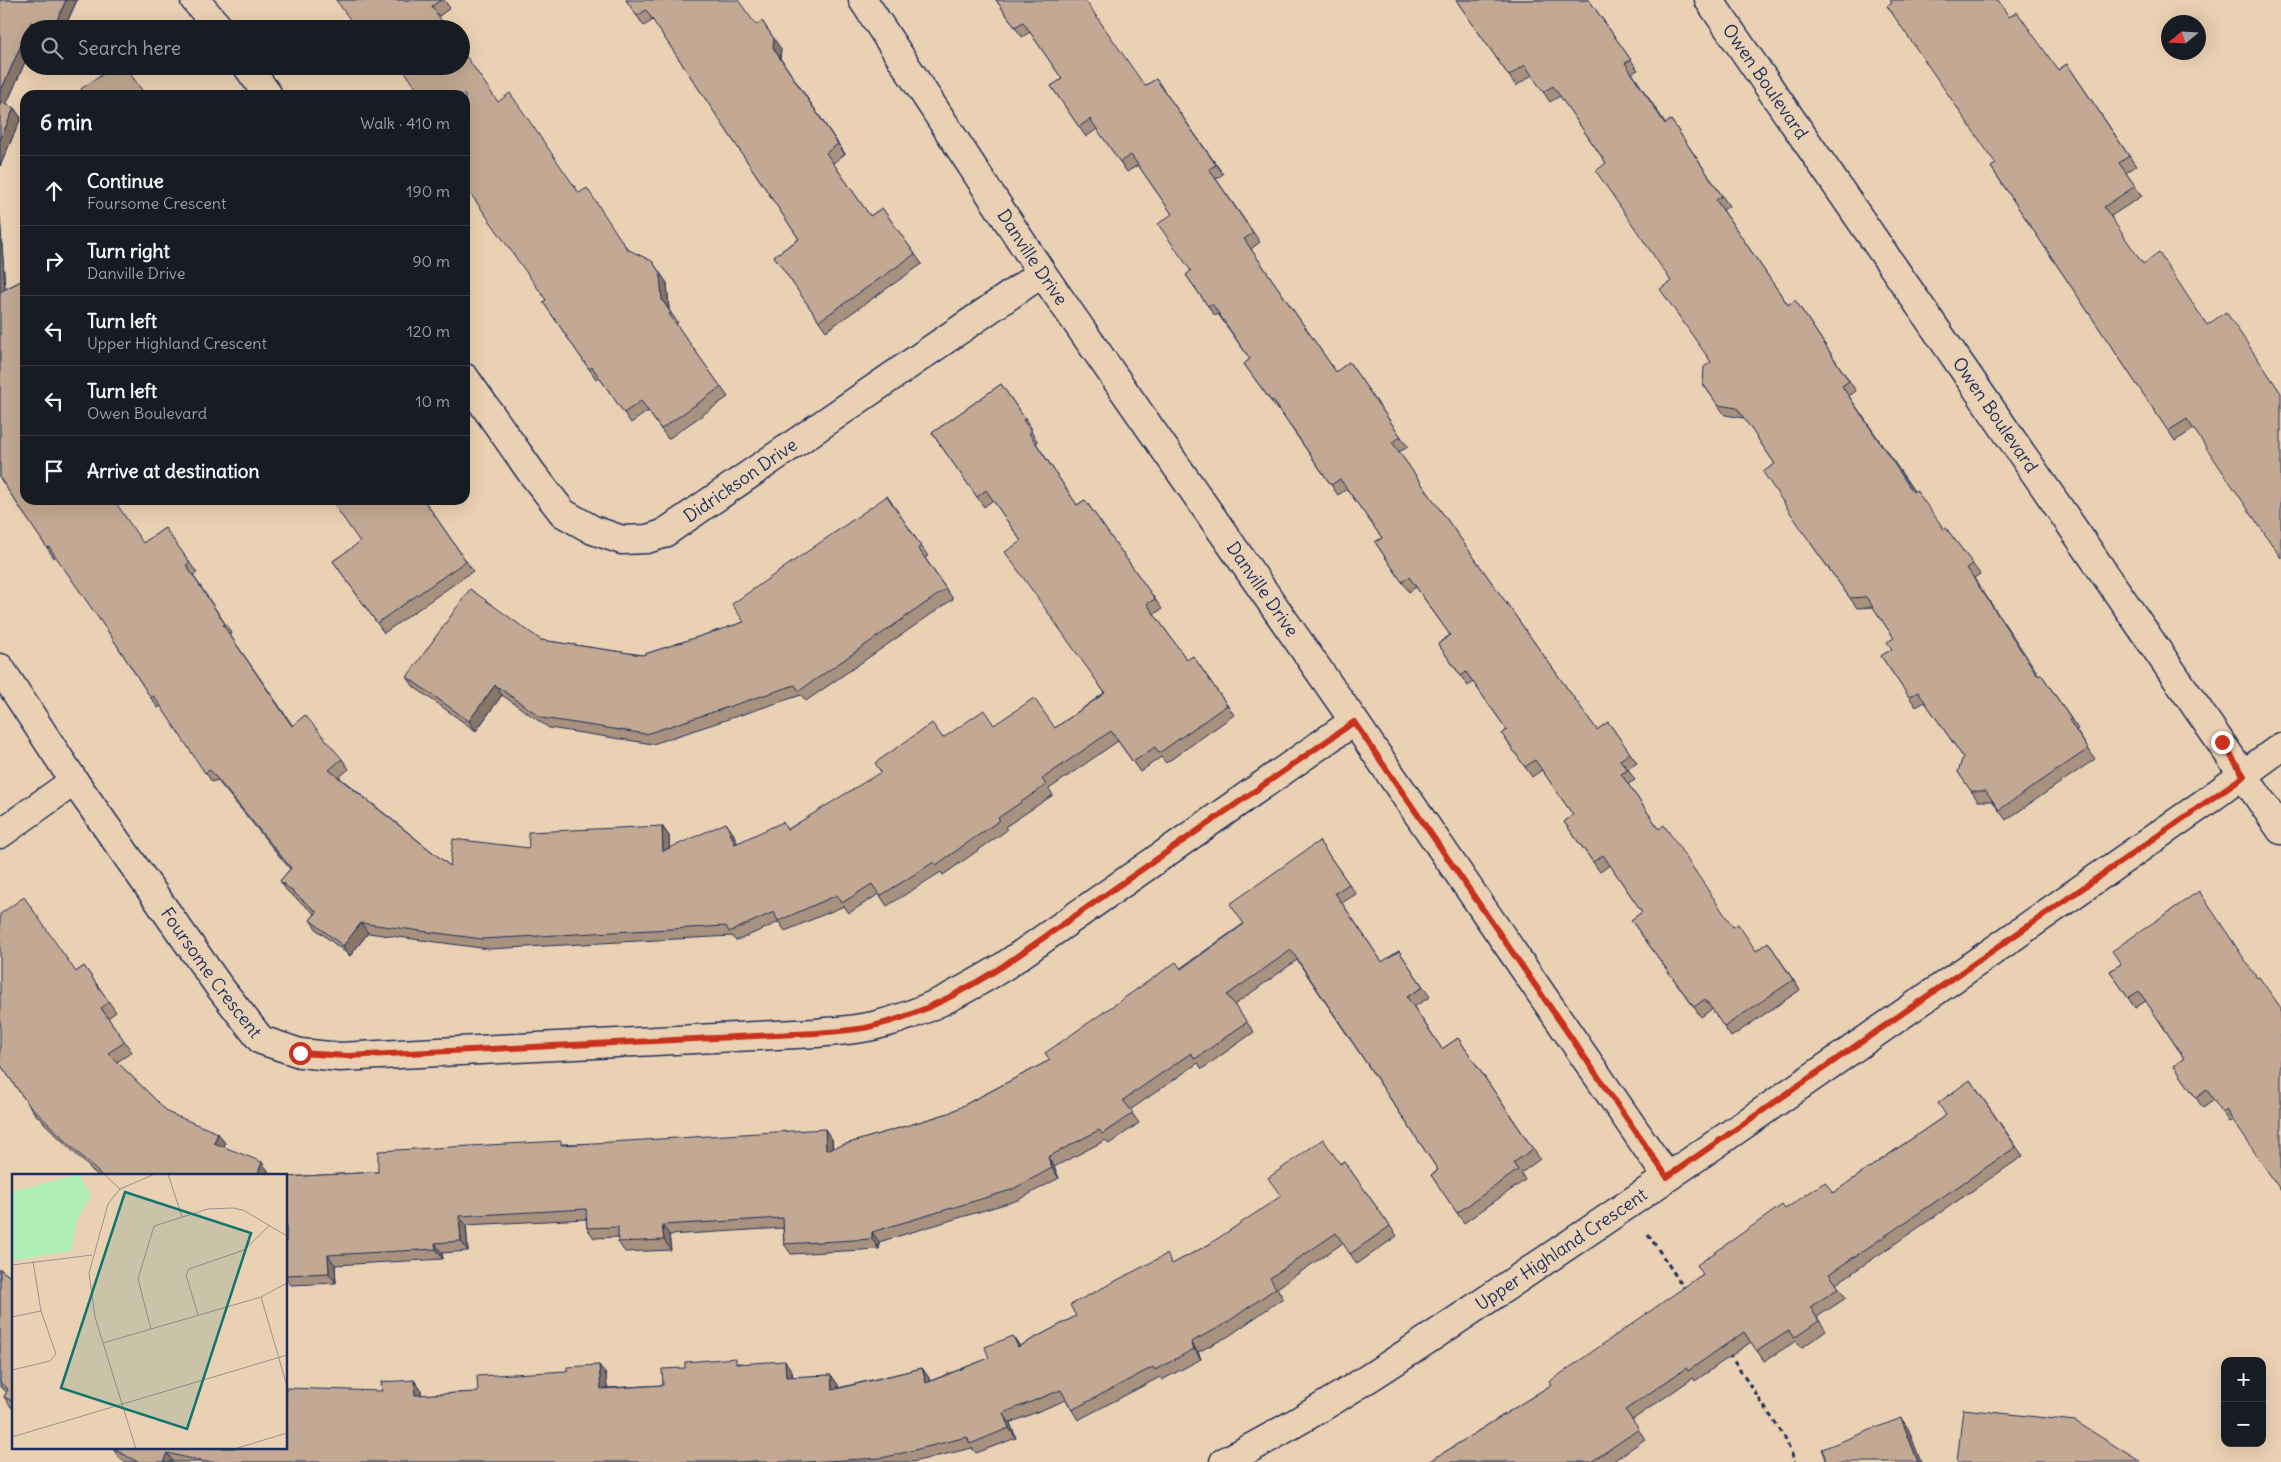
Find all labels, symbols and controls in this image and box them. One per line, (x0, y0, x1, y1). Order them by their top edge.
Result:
north arrow (2161, 15, 2206, 60)
street label: Owen Boulevard (1718, 19, 1814, 144)
search box (20, 20, 470, 75)
icon: search (38, 34, 66, 62)
text: Search here (78, 36, 181, 60)
text: 6 min (40, 109, 92, 136)
text: Walk · 410 m (360, 113, 450, 133)
text: Continue (87, 169, 164, 193)
icon: ahead (40, 177, 68, 205)
text: 190 m (406, 181, 450, 201)
text: Foursome Crescent (87, 193, 226, 213)
street label: Danville Drive (992, 205, 1073, 310)
text: Turn right (87, 239, 170, 263)
icon: right (40, 247, 68, 275)
text: 90 m (412, 251, 450, 271)
text: Danville Drive (87, 263, 185, 283)
text: Turn left (87, 309, 157, 333)
icon: left (40, 317, 68, 345)
text: 120 m (407, 321, 450, 341)
text: Upper Highland Crescent (87, 333, 267, 353)
street label: Owen Boulevard (1948, 352, 2044, 477)
text: Turn left (87, 379, 157, 403)
icon: left (40, 387, 68, 415)
text: 10 m (415, 391, 450, 411)
text: Owen Boulevard (87, 403, 207, 423)
street label: Didrickson Drive (679, 433, 802, 527)
icon: arrive (40, 457, 68, 485)
text: Arrive at destination (87, 459, 260, 483)
street label: Danville Drive (1222, 537, 1304, 641)
route end (2211, 731, 2234, 754)
street label: Foursome Crescent (156, 903, 267, 1043)
route start (289, 1042, 312, 1065)
inset map (12, 1174, 288, 1450)
street label: Upper Highland Crescent (1471, 1183, 1651, 1315)
map controls (2221, 1357, 2266, 1447)
button: + (2221, 1357, 2266, 1402)
button: − (2221, 1402, 2266, 1447)

